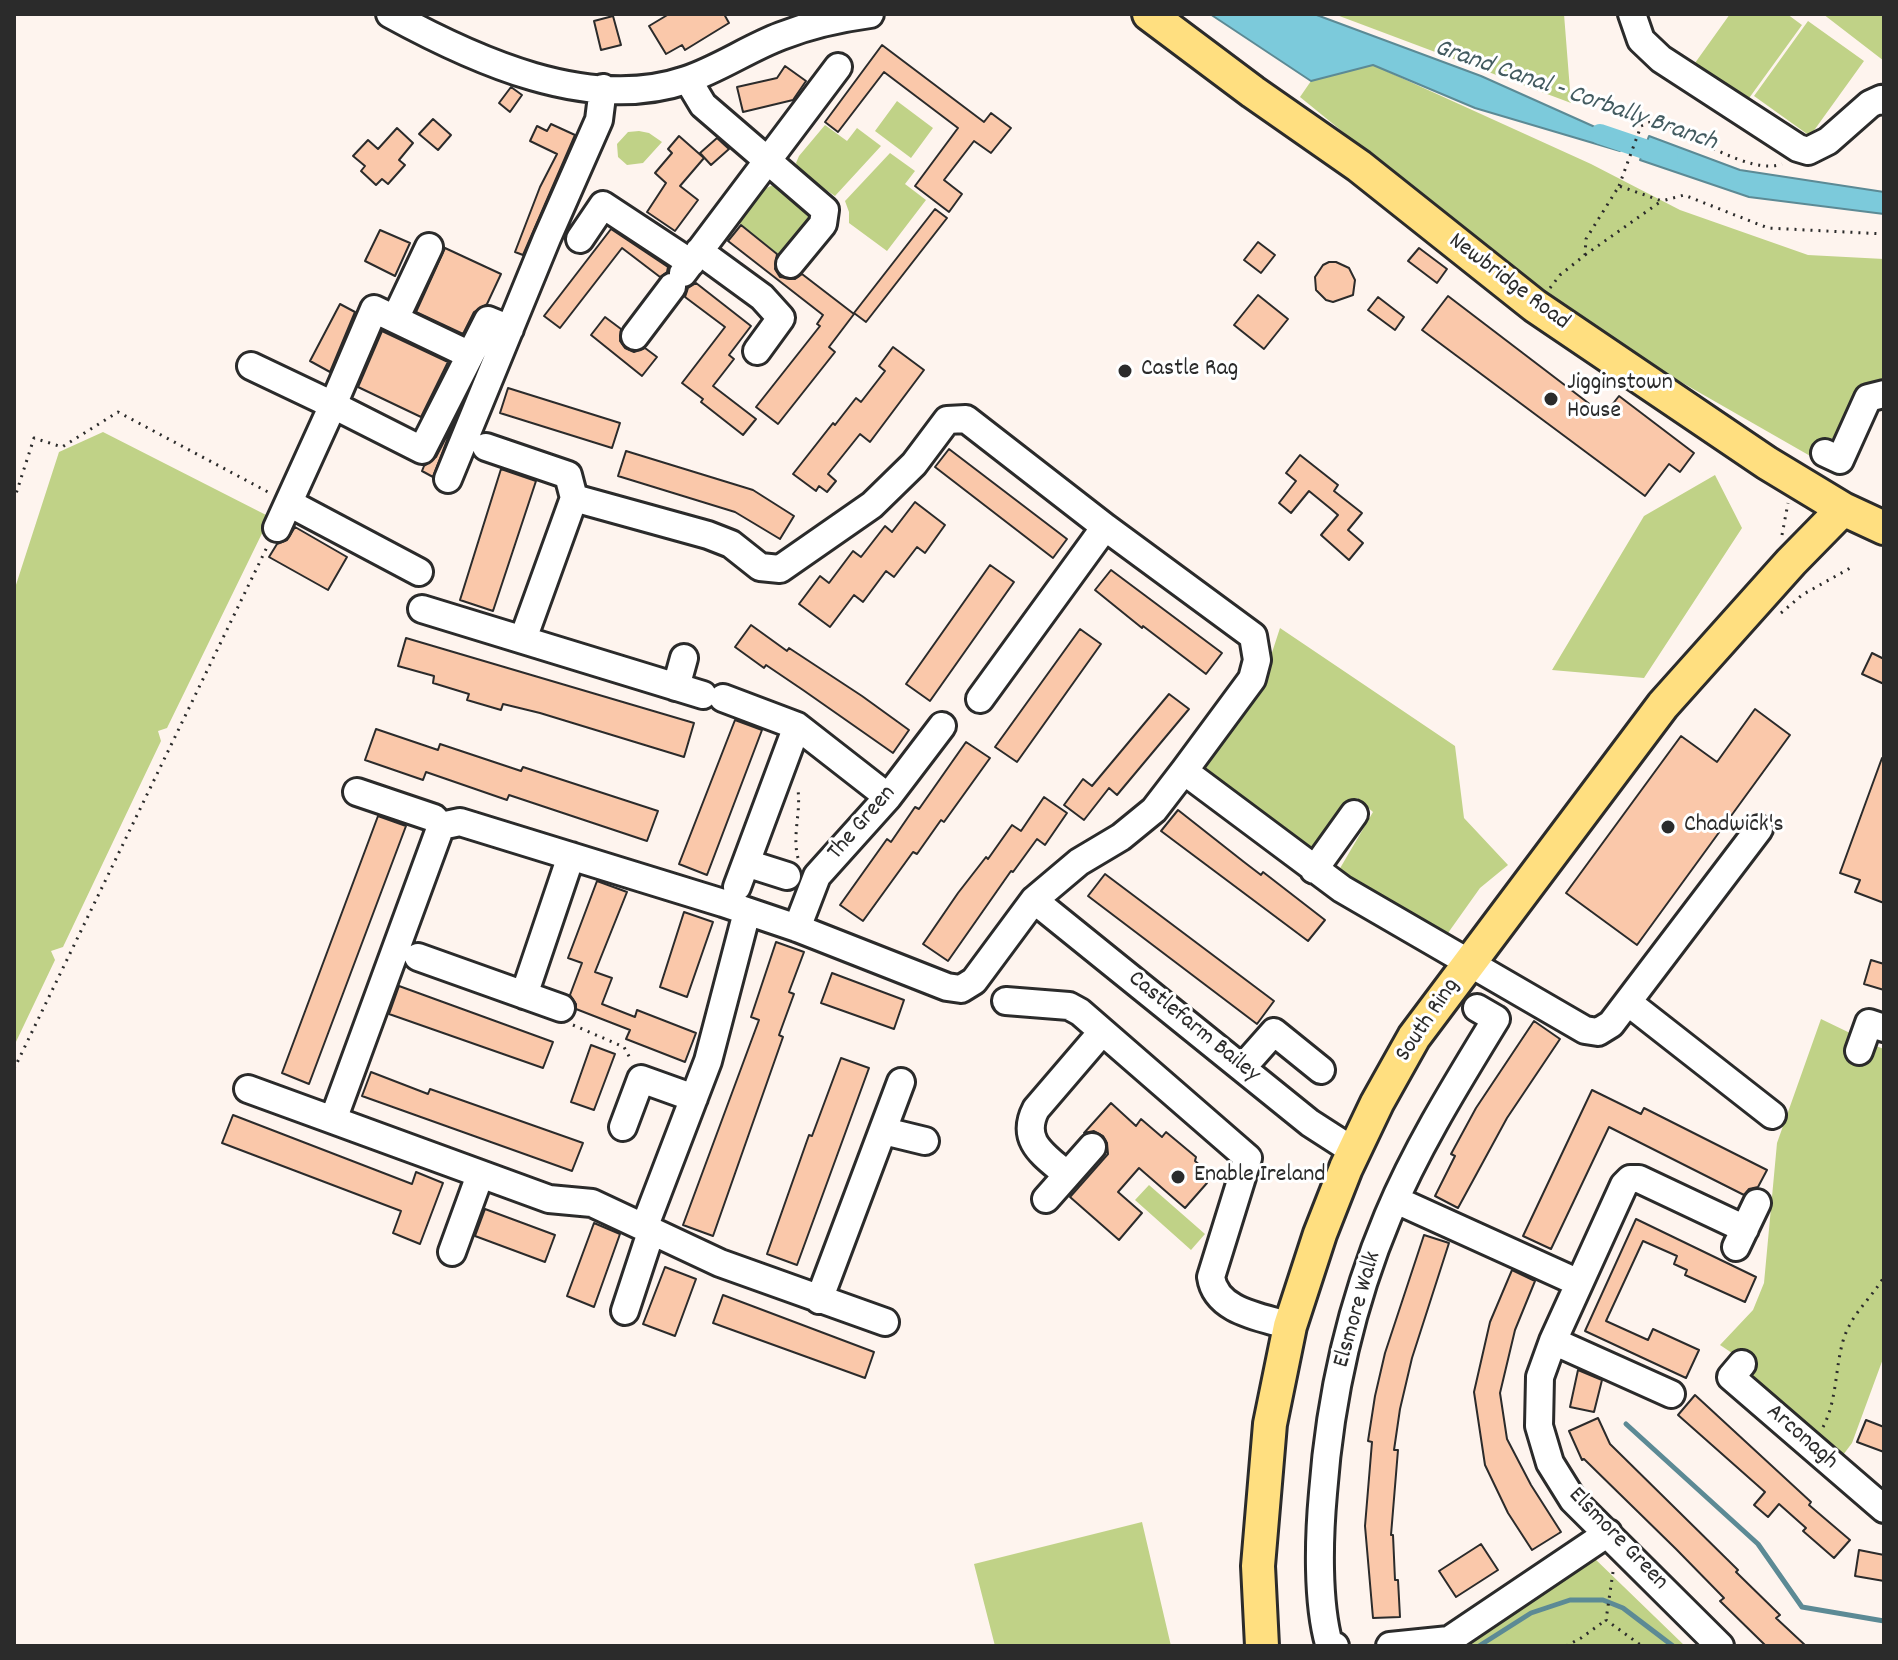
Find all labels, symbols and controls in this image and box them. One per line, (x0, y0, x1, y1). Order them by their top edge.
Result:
water label: Grand Canal - Corbally Branch (1430, 34, 1720, 160)
street label: Newbridge Road (1442, 228, 1574, 338)
place label: Castle Rag (1141, 357, 1238, 385)
marker: Castle Rag (1116, 362, 1134, 380)
place label: Jigginstown House (1567, 371, 1673, 427)
marker: Jigginstown House (1542, 390, 1560, 408)
street label: The Green (823, 781, 903, 867)
place label: Chadwick's (1684, 813, 1784, 841)
marker: Chadwick's (1659, 818, 1677, 836)
street label: Castlefarm Bailey (1121, 966, 1265, 1090)
street label: South Ring (1391, 974, 1467, 1068)
place label: Enable Ireland (1194, 1163, 1326, 1191)
marker: Enable Ireland (1169, 1168, 1187, 1186)
street label: Elsmore Walk (1329, 1249, 1389, 1371)
street label: Arconagh (1759, 1399, 1843, 1477)
street label: Elsmore Green (1561, 1482, 1673, 1598)

